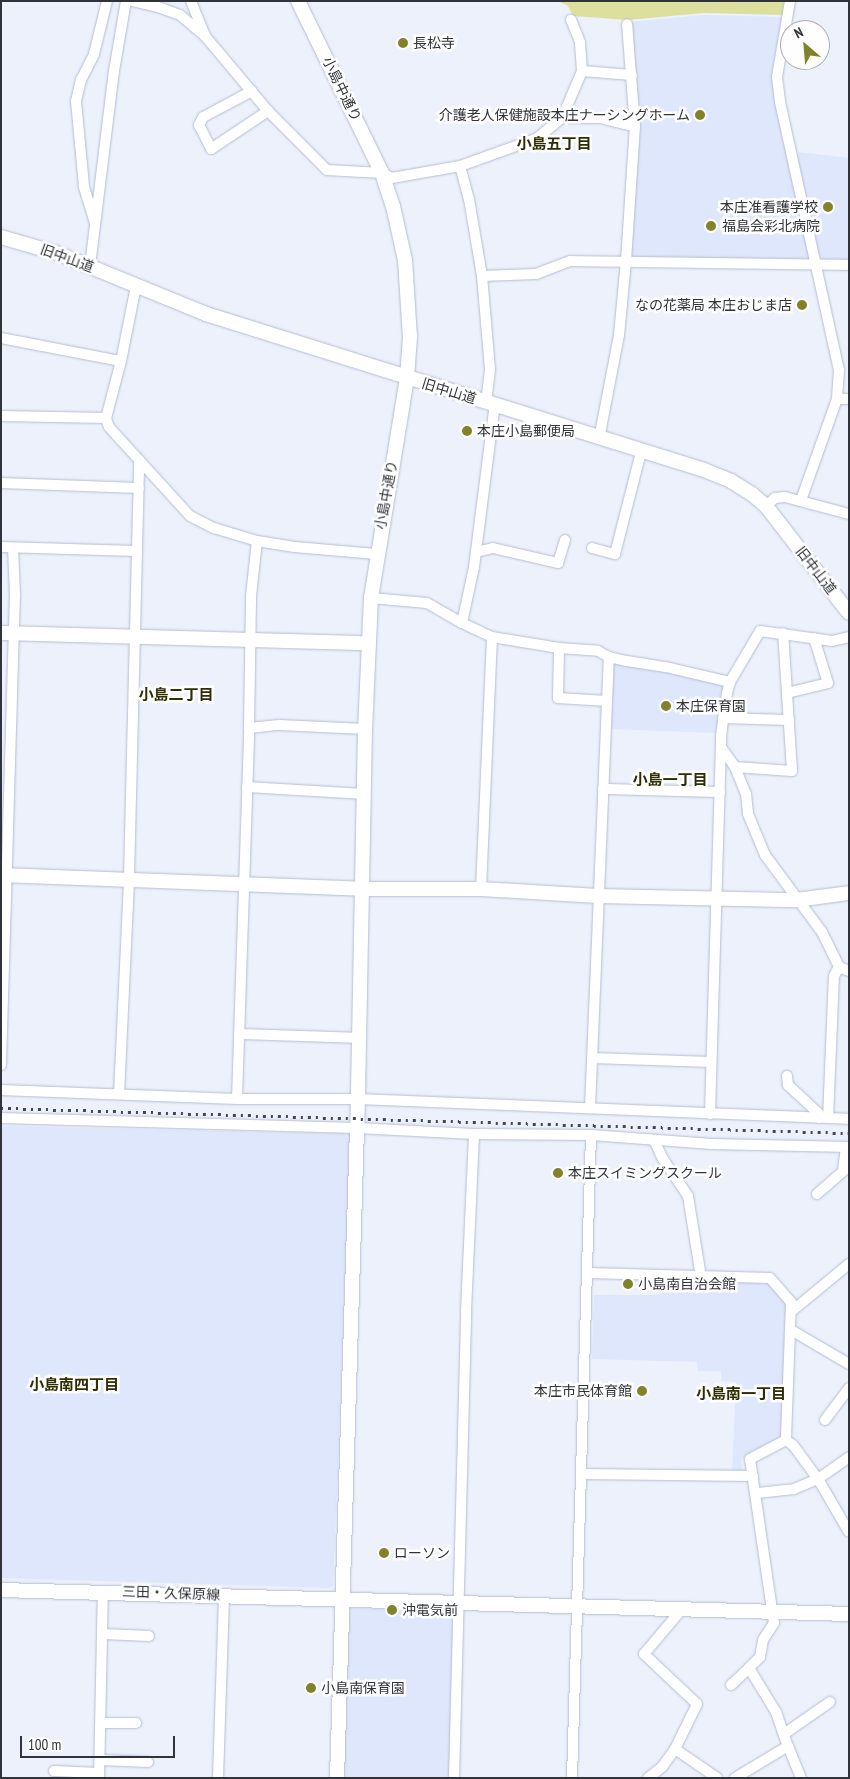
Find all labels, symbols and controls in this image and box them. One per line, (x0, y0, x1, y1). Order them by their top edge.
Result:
north arrow (780, 20, 830, 70)
text: N (791, 23, 806, 42)
place label: 長松寺 (413, 35, 455, 51)
marker: 長松寺 (397, 37, 409, 49)
street label: 小島中通り (319, 54, 365, 124)
place label: 介護老人保健施設本庄ナーシングホーム (438, 107, 690, 123)
marker: 介護老人保健施設本庄ナーシングホーム (694, 109, 706, 121)
district label: 小島五丁目 (517, 135, 591, 153)
place label: 本庄准看護学校 (720, 199, 818, 215)
marker: 本庄准看護学校 (822, 201, 834, 213)
place label: 福島会彩北病院 (722, 218, 820, 234)
marker: 福島会彩北病院 (704, 219, 718, 233)
street label: 旧中山道 (38, 241, 96, 275)
place label: なの花薬局 本庄おじま店 (635, 297, 792, 313)
marker: なの花薬局 本庄おじま店 (796, 299, 808, 311)
street label: 旧中山道 (420, 375, 478, 407)
place label: 本庄小島郵便局 (477, 423, 575, 439)
marker: 本庄小島郵便局 (461, 425, 473, 437)
street label: 小島中通り (372, 459, 400, 531)
street label: 旧中山道 (792, 543, 840, 597)
district label: 小島二丁目 (139, 686, 213, 704)
place label: 本庄保育園 (676, 698, 746, 714)
marker: 本庄保育園 (660, 700, 672, 712)
district label: 小島一丁目 (633, 771, 707, 789)
place label: 本庄スイミングスクール (568, 1165, 722, 1181)
marker: 本庄スイミングスクール (552, 1167, 564, 1179)
place label: 小島南自治会館 (638, 1276, 736, 1292)
marker: 小島南自治会館 (622, 1278, 634, 1290)
district label: 小島南四丁目 (29, 1376, 119, 1394)
place label: 本庄市民体育館 (534, 1383, 632, 1399)
marker: 本庄市民体育館 (636, 1385, 648, 1397)
district label: 小島南一丁目 (696, 1385, 786, 1403)
place label: ローソン (394, 1545, 450, 1561)
marker: ローソン (378, 1547, 390, 1559)
street label: 三田・久保原線 (122, 1583, 220, 1603)
place label: 沖電気前 (402, 1602, 458, 1618)
marker: 沖電気前 (386, 1604, 398, 1616)
place label: 小島南保育園 (321, 1680, 405, 1696)
marker: 小島南保育園 (305, 1682, 317, 1694)
scale bar (22, 1726, 178, 1758)
text: 100 m (28, 1735, 61, 1754)

